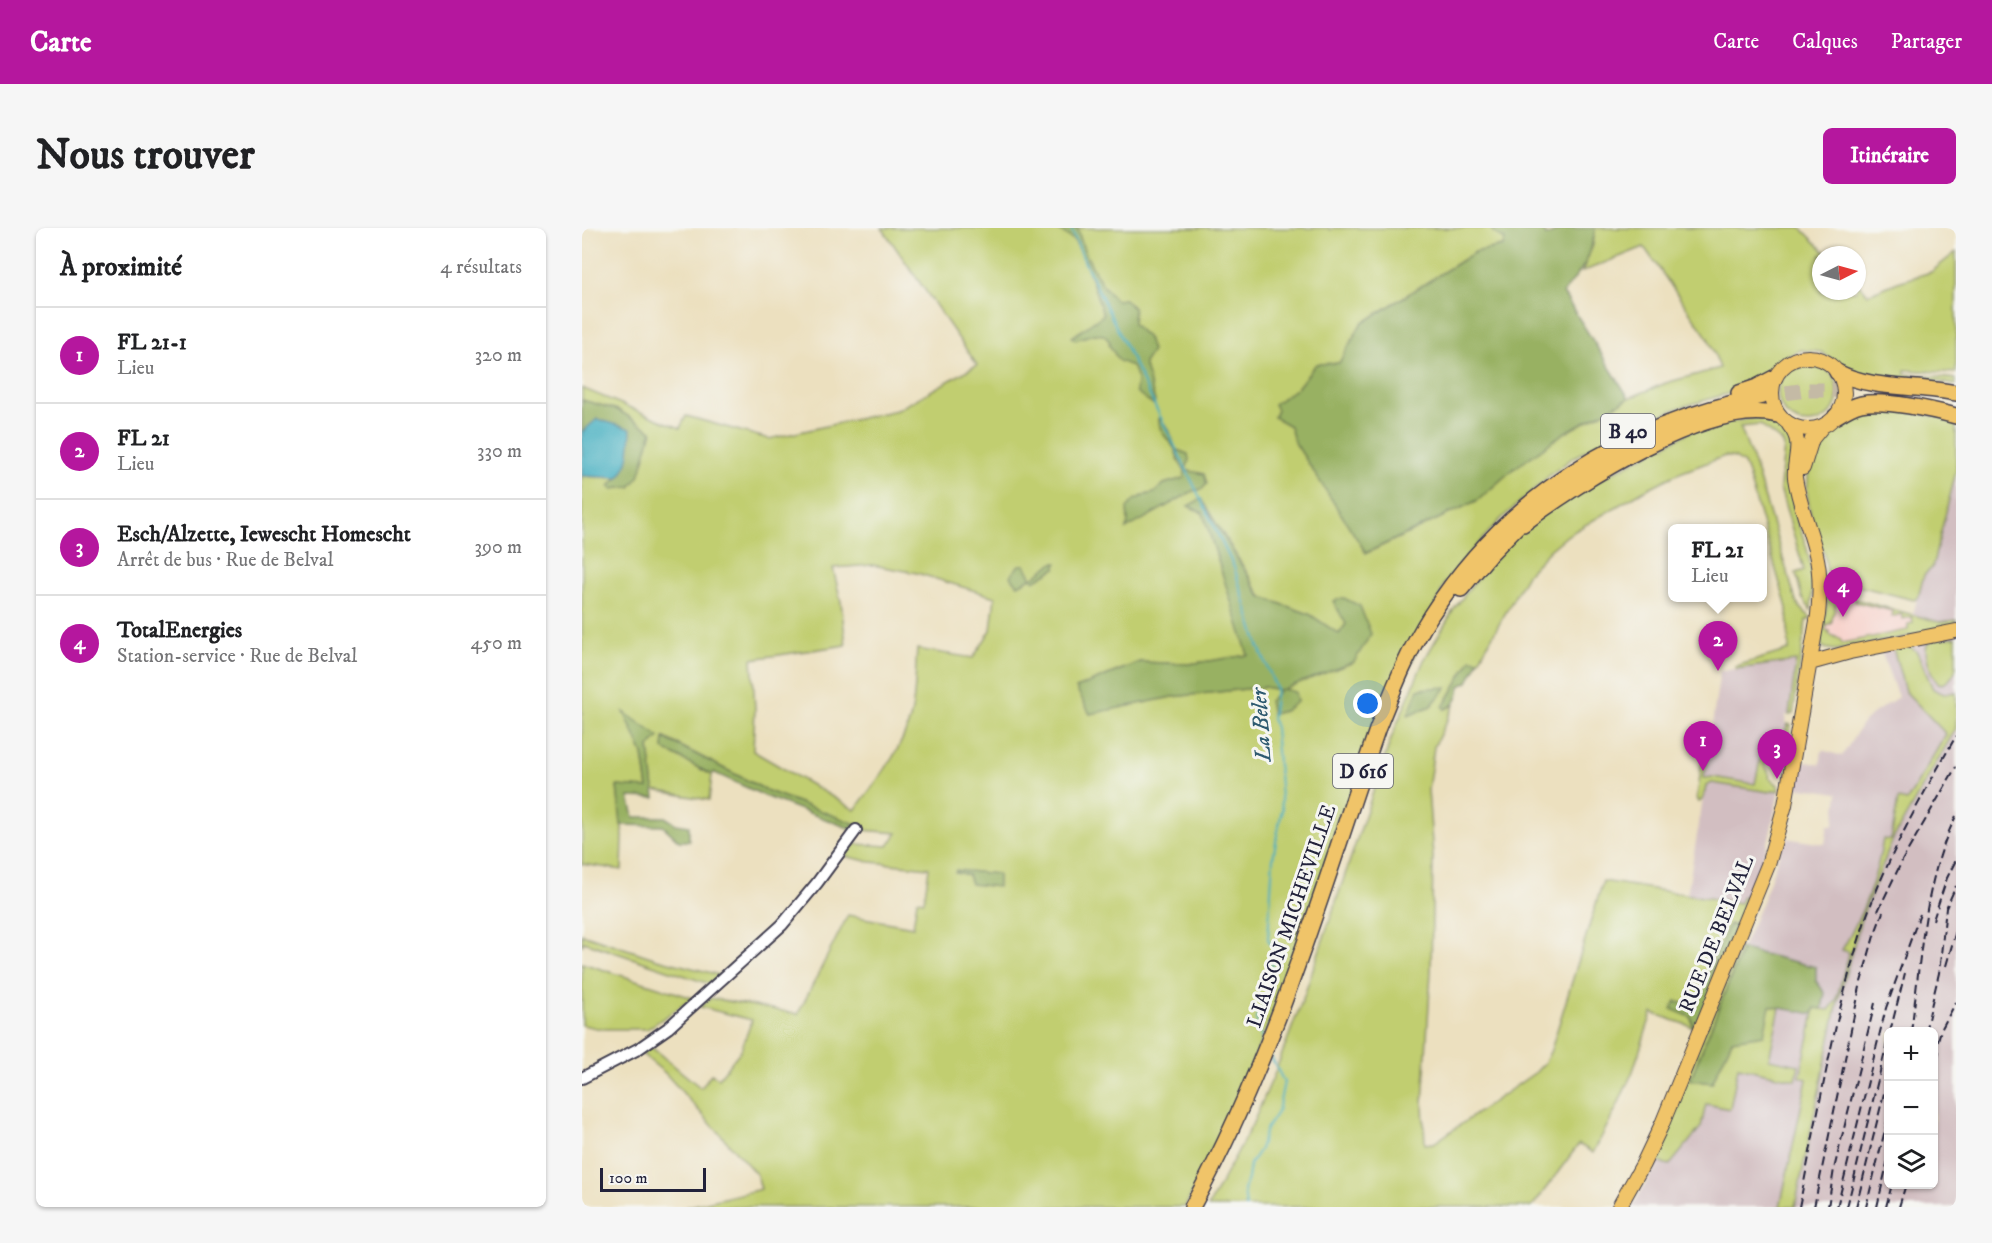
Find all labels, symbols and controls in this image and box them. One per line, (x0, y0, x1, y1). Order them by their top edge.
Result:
text: Carte (30, 25, 92, 60)
text: Carte (1713, 29, 1759, 55)
text: Calques (1792, 29, 1858, 55)
text: Partager (1891, 29, 1962, 55)
button: Itinéraire (1823, 128, 1956, 184)
text: Nous trouver (36, 130, 255, 182)
north arrow (1812, 246, 1866, 300)
text: À proximité (60, 251, 182, 284)
text: 4 résultats (440, 255, 522, 280)
text: FL 21-1 (117, 329, 187, 356)
text: 1 (76, 343, 83, 368)
text: 320 m (475, 343, 522, 368)
text: Lieu (117, 356, 155, 381)
road number: B 40 (1601, 414, 1655, 448)
text: FL 21 (117, 425, 170, 452)
text: 2 (75, 439, 84, 464)
text: 330 m (477, 439, 522, 464)
text: Lieu (117, 452, 155, 477)
text: Esch/Alzette, Iewescht Homescht (117, 521, 411, 548)
popup (1668, 524, 1767, 602)
text: 3 (76, 535, 83, 560)
text: 390 m (474, 535, 522, 560)
text: FL 21 (1691, 537, 1744, 564)
text: Arrêt de bus · Rue de Belval (117, 548, 333, 573)
text: Lieu (1691, 564, 1729, 589)
pin: 4 (1824, 568, 1862, 617)
text: TotalEnergies (117, 617, 242, 644)
pin: 2 (1698, 622, 1738, 671)
text: 4 (74, 631, 85, 656)
text: 450 m (471, 631, 522, 656)
text: Station-service · Rue de Belval (117, 644, 357, 669)
water label: La Beler (1245, 685, 1278, 764)
your location (1353, 689, 1382, 718)
pin: 1 (1684, 722, 1722, 771)
pin: 3 (1758, 730, 1796, 779)
road number: D 616 (1333, 754, 1393, 788)
street label: LIAISON MICHEVILLE (1241, 801, 1342, 1031)
street label: RUE DE BELVAL (1674, 852, 1760, 1017)
map controls (1884, 1027, 1938, 1189)
button: + (1884, 1027, 1938, 1081)
button: − (1884, 1081, 1938, 1135)
button: layers (1884, 1135, 1938, 1189)
scale bar (600, 1165, 706, 1192)
text: 100 m (609, 1168, 648, 1188)

